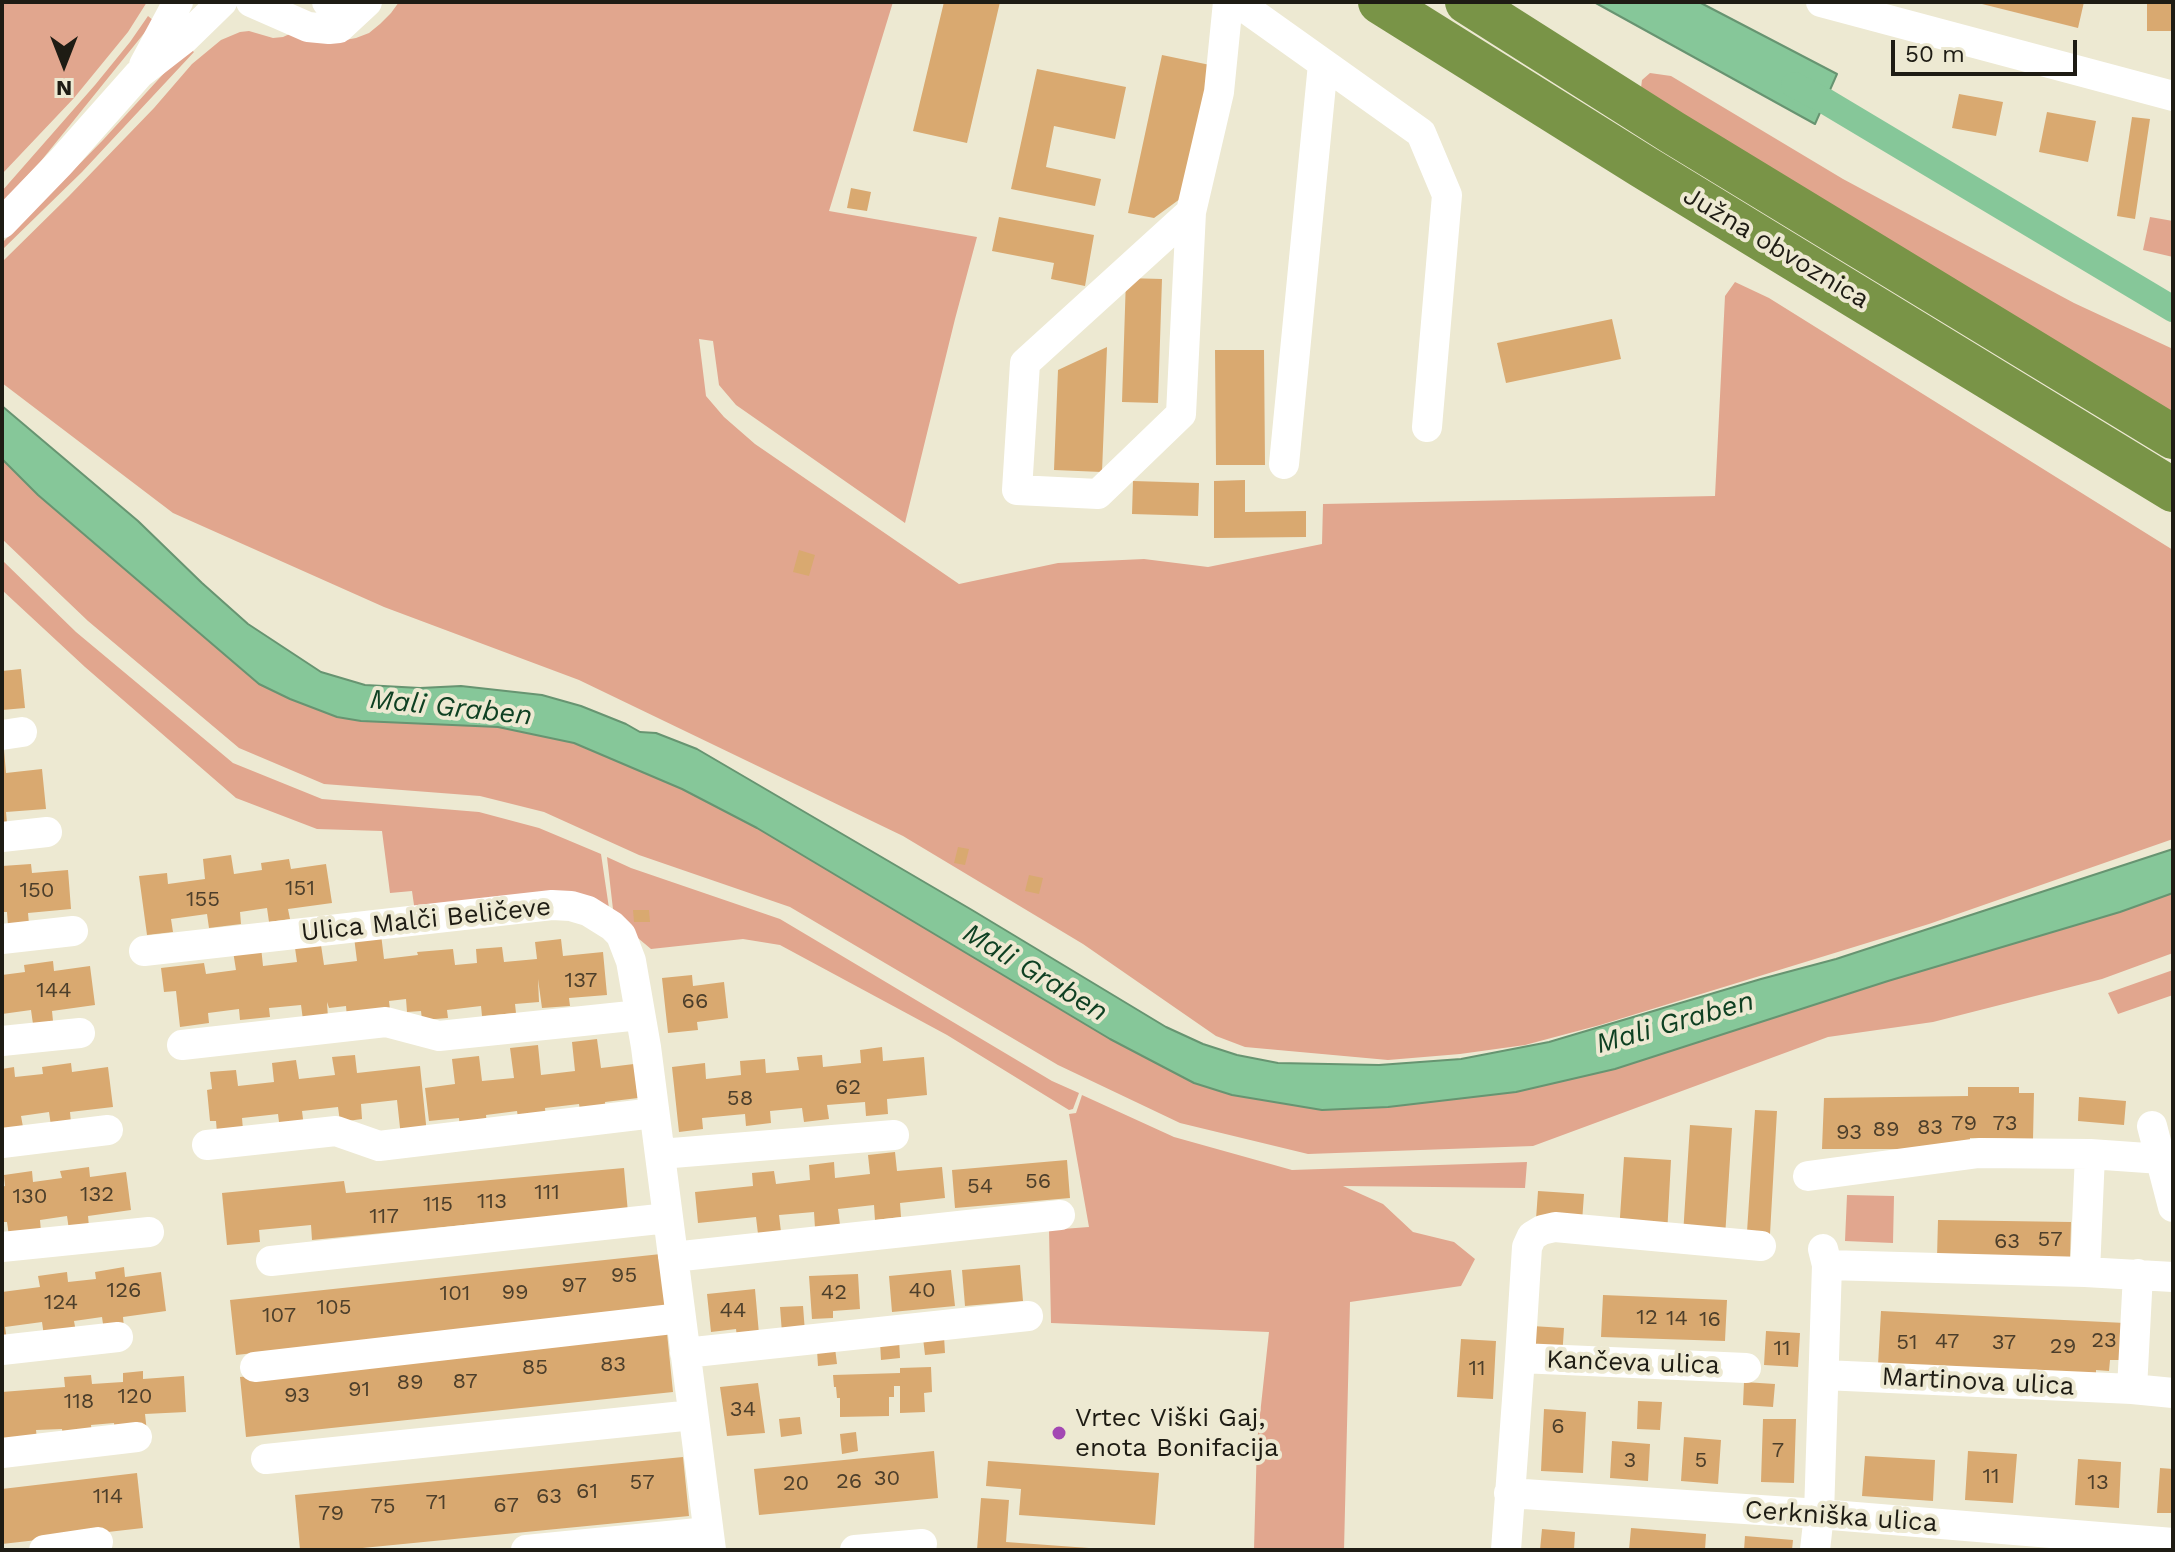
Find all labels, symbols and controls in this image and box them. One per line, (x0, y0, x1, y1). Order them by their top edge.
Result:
north arrow (24, 24, 104, 104)
scale bar (1895, 24, 2081, 74)
text: 50 m (1905, 40, 1965, 68)
text: N (56, 76, 72, 101)
street label: Južna obvoznica (1678, 180, 1874, 316)
water label: Mali Graben (368, 683, 534, 733)
house number: 151 (285, 876, 315, 902)
house number: 150 (19, 878, 55, 904)
house number: 155 (186, 887, 220, 913)
street label: Ulica Malči Beličeve (300, 891, 552, 949)
water label: Mali Graben (956, 917, 1114, 1029)
house number: 137 (565, 968, 597, 994)
house number: 144 (36, 978, 72, 1004)
water label: Mali Graben (1592, 984, 1758, 1062)
house number: 66 (682, 989, 708, 1015)
house number: 62 (835, 1075, 861, 1101)
house number: 58 (727, 1086, 753, 1112)
house number: 79 (1951, 1111, 1977, 1137)
house number: 73 (1992, 1111, 2018, 1137)
house number: 83 (1917, 1115, 1943, 1141)
house number: 89 (1872, 1117, 1900, 1143)
house number: 93 (1836, 1120, 1862, 1146)
house number: 56 (1025, 1169, 1051, 1195)
house number: 54 (967, 1174, 993, 1200)
house number: 111 (534, 1180, 560, 1206)
house number: 132 (80, 1182, 114, 1208)
house number: 130 (12, 1184, 48, 1210)
house number: 113 (477, 1189, 507, 1215)
house number: 115 (423, 1192, 453, 1218)
house number: 117 (369, 1204, 399, 1230)
house number: 57 (2037, 1227, 2063, 1253)
house number: 63 (1994, 1229, 2020, 1255)
house number: 95 (611, 1263, 637, 1289)
house number: 97 (561, 1273, 587, 1299)
house number: 126 (107, 1278, 141, 1304)
house number: 40 (908, 1278, 936, 1304)
house number: 99 (501, 1280, 529, 1306)
house number: 42 (821, 1280, 847, 1306)
house number: 101 (440, 1281, 470, 1307)
house number: 124 (44, 1290, 78, 1316)
house number: 105 (316, 1295, 352, 1321)
house number: 44 (720, 1298, 746, 1324)
house number: 107 (262, 1303, 296, 1329)
house number: 12 (1636, 1305, 1658, 1331)
house number: 14 (1666, 1306, 1688, 1332)
house number: 16 (1699, 1307, 1721, 1333)
house number: 23 (2091, 1328, 2117, 1354)
house number: 47 (1935, 1329, 1959, 1355)
house number: 51 (1896, 1330, 1918, 1356)
house number: 37 (1992, 1330, 2016, 1356)
house number: 29 (2050, 1334, 2076, 1360)
house number: 11 (1773, 1336, 1791, 1362)
street label: Kančeva ulica (1546, 1344, 1720, 1382)
house number: 83 (600, 1352, 626, 1378)
house number: 85 (522, 1355, 548, 1381)
house number: 11 (1468, 1356, 1486, 1382)
street label: Martinova ulica (1881, 1361, 2075, 1403)
house number: 87 (452, 1369, 478, 1395)
house number: 89 (396, 1370, 424, 1396)
house number: 91 (348, 1377, 370, 1403)
house number: 93 (284, 1383, 310, 1409)
house number: 120 (117, 1384, 153, 1410)
house number: 118 (64, 1389, 94, 1415)
house number: 34 (730, 1397, 756, 1423)
place label: Vrtec Viški Gaj, enota Bonifacija (1075, 1402, 1279, 1464)
house number: 6 (1551, 1414, 1565, 1440)
marker: Vrtec Viški Gaj, enota Bonifacija (1050, 1424, 1068, 1442)
house number: 7 (1772, 1438, 1784, 1464)
house number: 3 (1624, 1448, 1636, 1474)
house number: 5 (1695, 1448, 1707, 1474)
house number: 11 (1982, 1464, 2000, 1490)
house number: 30 (874, 1466, 900, 1492)
house number: 26 (836, 1469, 862, 1495)
house number: 57 (629, 1470, 655, 1496)
house number: 13 (2087, 1470, 2109, 1496)
house number: 20 (783, 1471, 809, 1497)
house number: 61 (576, 1479, 598, 1505)
house number: 114 (93, 1484, 123, 1510)
house number: 63 (536, 1484, 562, 1510)
house number: 71 (426, 1490, 446, 1516)
house number: 67 (493, 1493, 519, 1519)
house number: 75 (370, 1494, 396, 1520)
street label: Cerkniška ulica (1744, 1495, 1938, 1539)
house number: 79 (318, 1501, 344, 1527)

